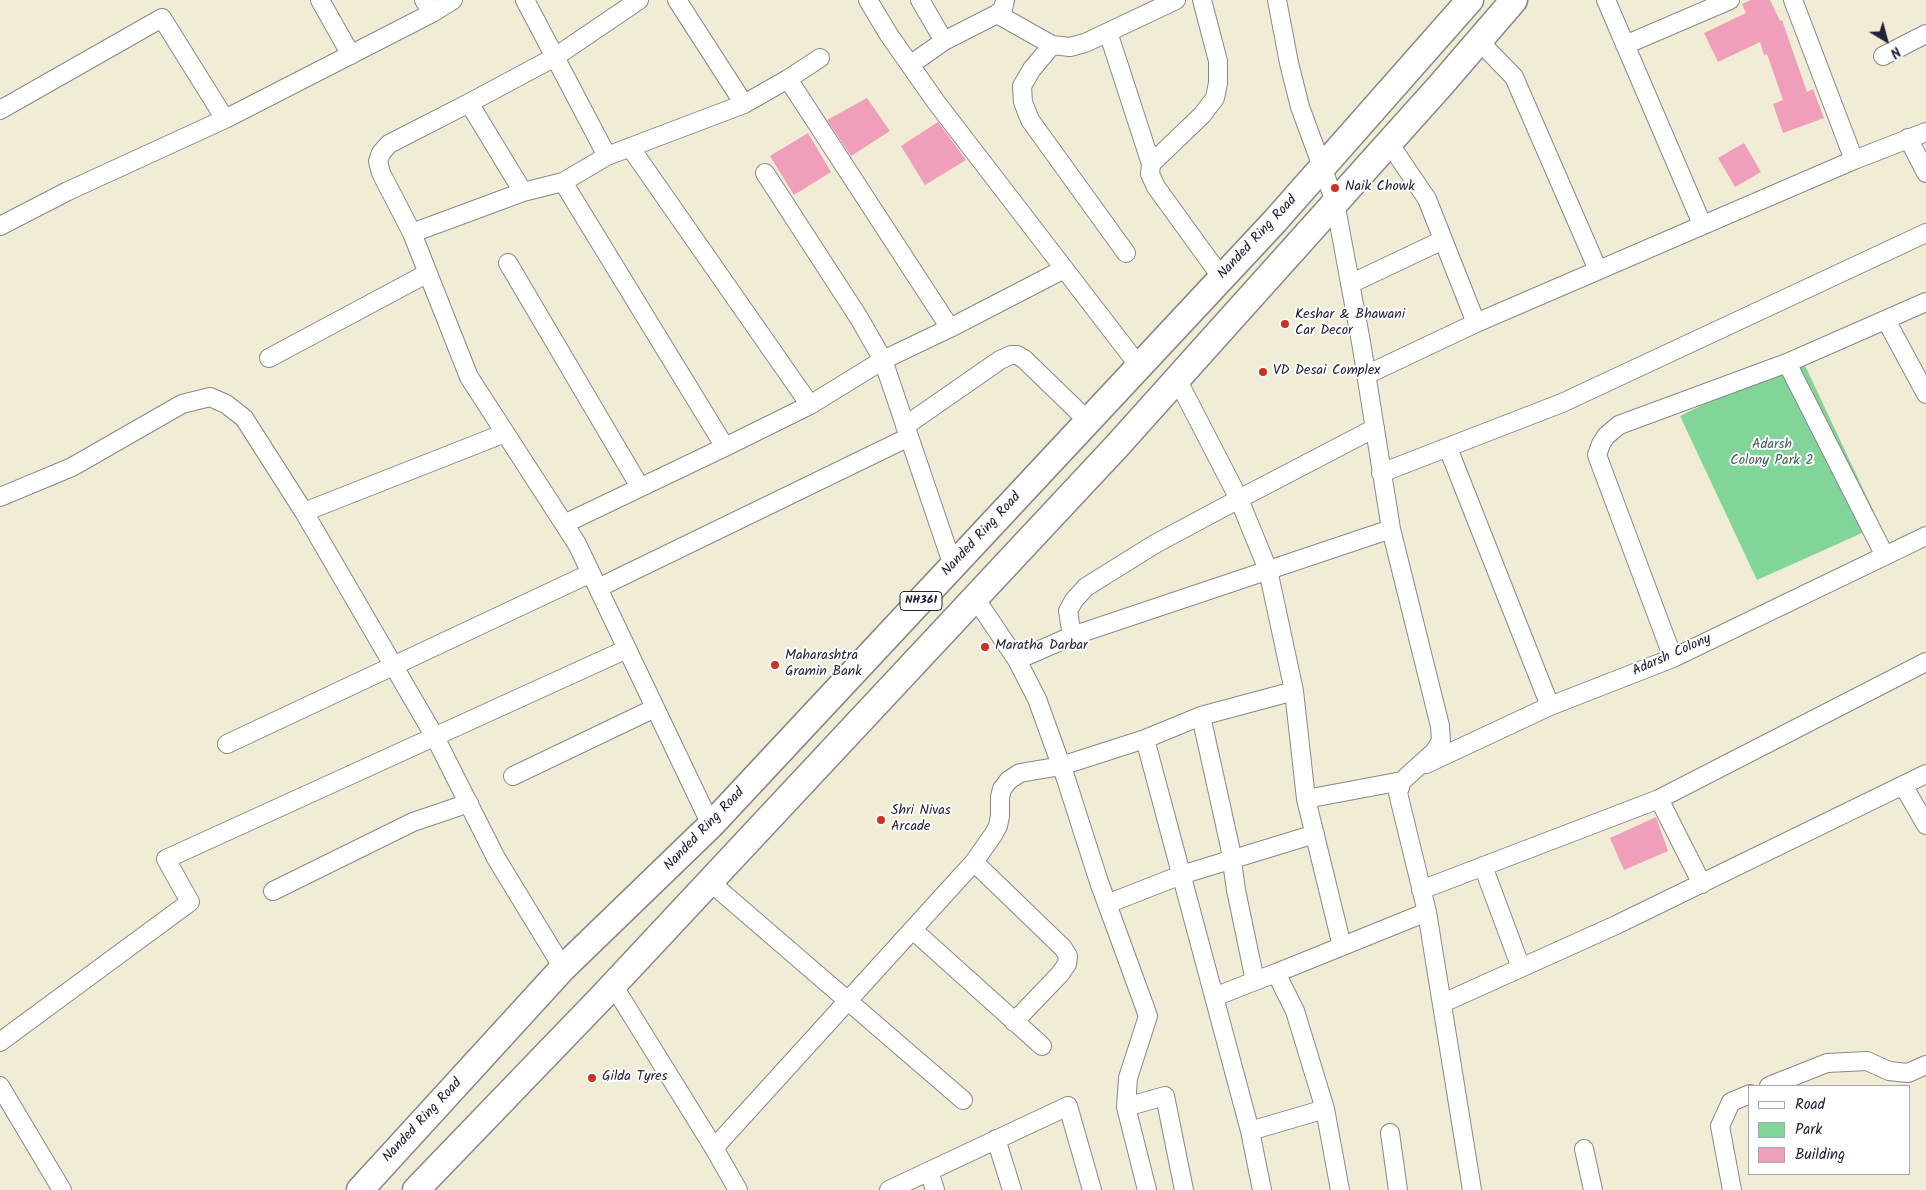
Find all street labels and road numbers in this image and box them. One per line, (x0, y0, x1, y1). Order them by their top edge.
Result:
street label: Nanded Ring Road (1215, 193, 1301, 283)
street label: Nanded Ring Road (939, 490, 1025, 580)
road number: NH361 (900, 592, 942, 610)
street label: Adarsh Colony (1630, 631, 1714, 681)
street label: Nanded Ring Road (661, 785, 749, 875)
street label: Nanded Ring Road (380, 1076, 466, 1166)

